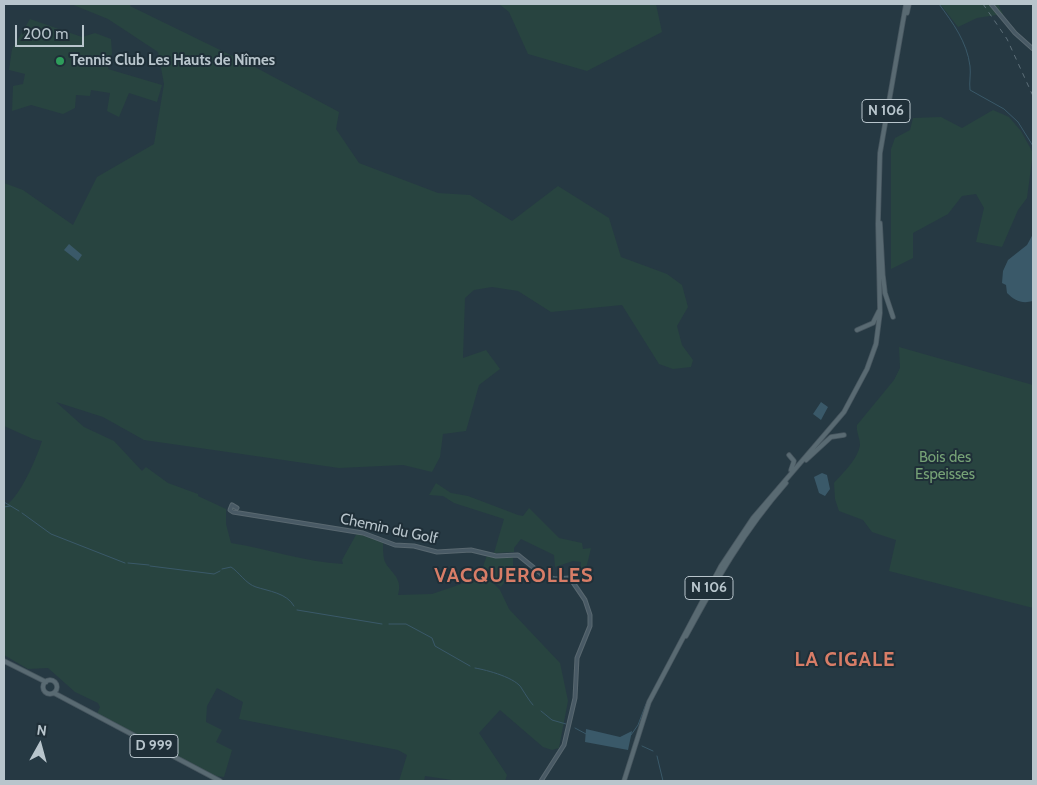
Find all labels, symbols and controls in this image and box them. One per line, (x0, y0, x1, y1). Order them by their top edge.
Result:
scale bar (18, 15, 86, 47)
text: 200 m (23, 25, 68, 43)
place label: Tennis Club Les Hauts de Nîmes (70, 52, 275, 70)
marker: Tennis Club Les Hauts de Nîmes (54, 55, 66, 67)
road number: N 106 (862, 100, 910, 122)
park label: Bois des Espeisses (915, 449, 975, 484)
street label: Chemin du Golf (338, 510, 440, 548)
district label: VACQUEROLLES (433, 564, 595, 588)
road number: N 106 (685, 576, 733, 600)
district label: LA CIGALE (793, 648, 897, 672)
north arrow (15, 720, 65, 770)
text: N (36, 721, 48, 740)
road number: D 999 (130, 734, 178, 758)

